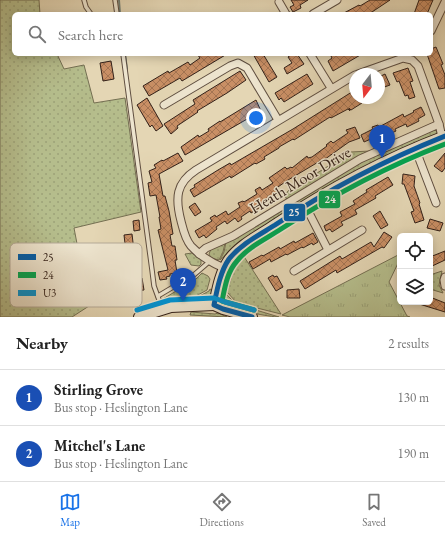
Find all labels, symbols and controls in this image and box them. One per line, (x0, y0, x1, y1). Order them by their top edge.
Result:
search box (12, 12, 433, 56)
icon: search (26, 23, 48, 45)
text: Search here (58, 25, 123, 44)
north arrow (349, 68, 385, 104)
your location (246, 108, 266, 128)
pin: 1 (369, 125, 395, 158)
street label: Heath Moor Drive (245, 141, 355, 219)
line badge: 24 (318, 190, 341, 209)
text: 24 (324, 192, 336, 206)
line badge: 25 (283, 203, 306, 222)
text: 25 (288, 205, 300, 219)
map controls (397, 233, 433, 305)
button: locate (397, 233, 433, 269)
legend (10, 243, 142, 307)
text: 25 (43, 250, 54, 264)
text: 24 (43, 268, 54, 282)
pin: 2 (170, 268, 196, 301)
button: layers (397, 269, 433, 305)
text: U3 (43, 286, 56, 300)
text: Nearby (16, 332, 68, 354)
text: 2 results (388, 335, 429, 352)
text: Stirling Grove (54, 380, 143, 399)
text: 1 (26, 389, 32, 406)
text: 130 m (398, 389, 429, 406)
text: Bus stop · Heslington Lane (54, 399, 188, 416)
text: Mitchel's Lane (54, 436, 145, 455)
text: 2 (26, 445, 32, 462)
text: 190 m (398, 445, 429, 462)
text: Bus stop · Heslington Lane (54, 455, 188, 472)
tab: Map (59, 491, 81, 529)
tab: Directions (200, 491, 244, 529)
tab: Saved (362, 491, 386, 529)

